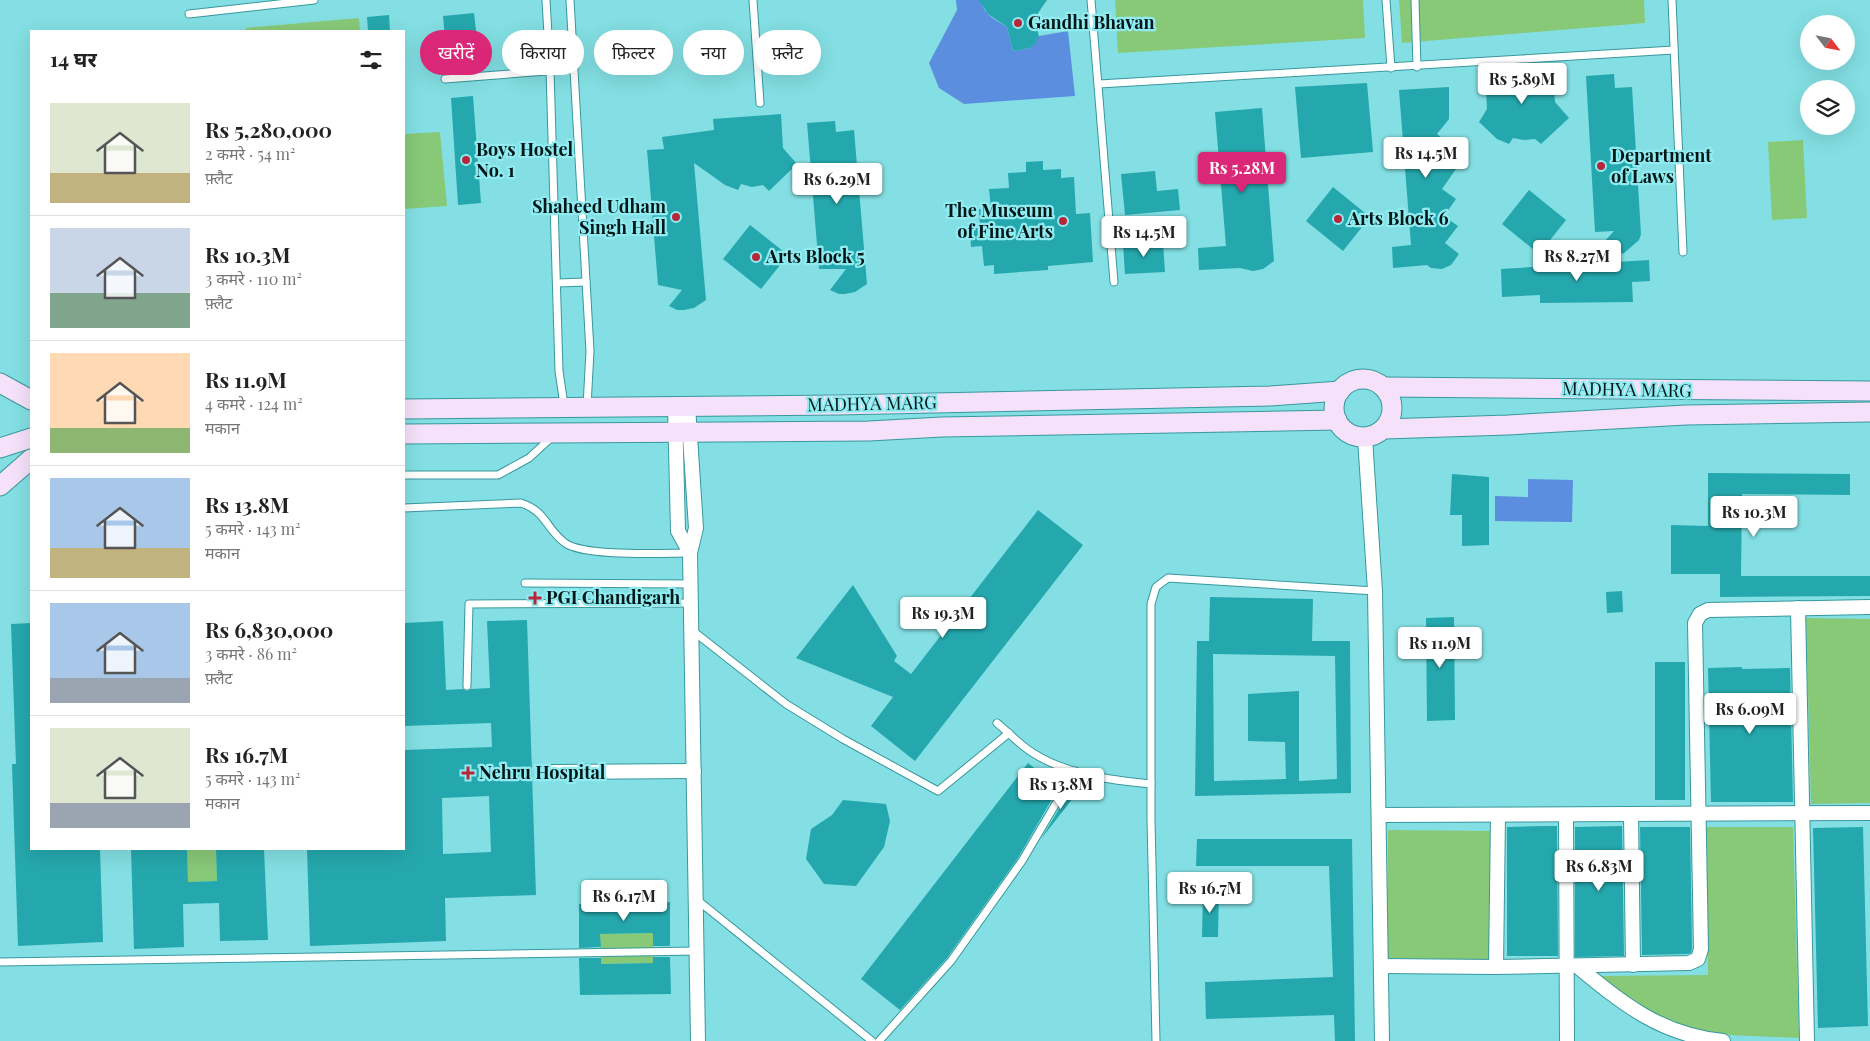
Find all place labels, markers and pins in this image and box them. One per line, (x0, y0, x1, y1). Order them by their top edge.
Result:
place label: Gandhi Bhavan (1028, 10, 1155, 34)
marker: Gandhi Bhavan (1012, 17, 1024, 29)
pin: Rs 5.89M (1470, 62, 1574, 105)
pin: Rs 14.5M (1374, 136, 1478, 179)
place label: Boys Hostel No. 1 (476, 137, 574, 182)
place label: Department of Laws (1611, 143, 1712, 188)
pin: Rs 5.28M (1190, 152, 1294, 194)
marker: Boys Hostel No. 1 (460, 154, 472, 166)
marker: Department of Laws (1595, 160, 1607, 172)
pin: Rs 6.29M (785, 162, 889, 205)
place label: Shaheed Udham Singh Hall (532, 194, 667, 239)
place label: The Museum of Fine Arts (945, 198, 1054, 243)
place label: Arts Block 6 (1347, 206, 1448, 230)
marker: Shaheed Udham Singh Hall (670, 211, 682, 223)
marker: Arts Block 6 (1332, 213, 1344, 225)
marker: The Museum of Fine Arts (1057, 215, 1069, 227)
pin: Rs 14.5M (1092, 216, 1196, 258)
pin: Rs 8.27M (1525, 240, 1629, 282)
place label: Arts Block 5 (765, 244, 865, 268)
marker: Arts Block 5 (750, 251, 762, 263)
pin: Rs 10.3M (1702, 496, 1806, 538)
place label: PGI Chandigarh (546, 585, 680, 609)
marker: PGI Chandigarh (528, 591, 542, 605)
pin: Rs 19.3M (891, 596, 995, 639)
pin: Rs 11.9M (1388, 626, 1492, 669)
pin: Rs 6.09M (1698, 692, 1802, 735)
place label: Nehru Hospital (479, 760, 606, 784)
marker: Nehru Hospital (461, 766, 475, 780)
pin: Rs 13.8M (1009, 768, 1113, 810)
pin: Rs 6.83M (1547, 850, 1651, 892)
pin: Rs 16.7M (1158, 872, 1262, 914)
pin: Rs 6.17M (572, 880, 676, 922)

